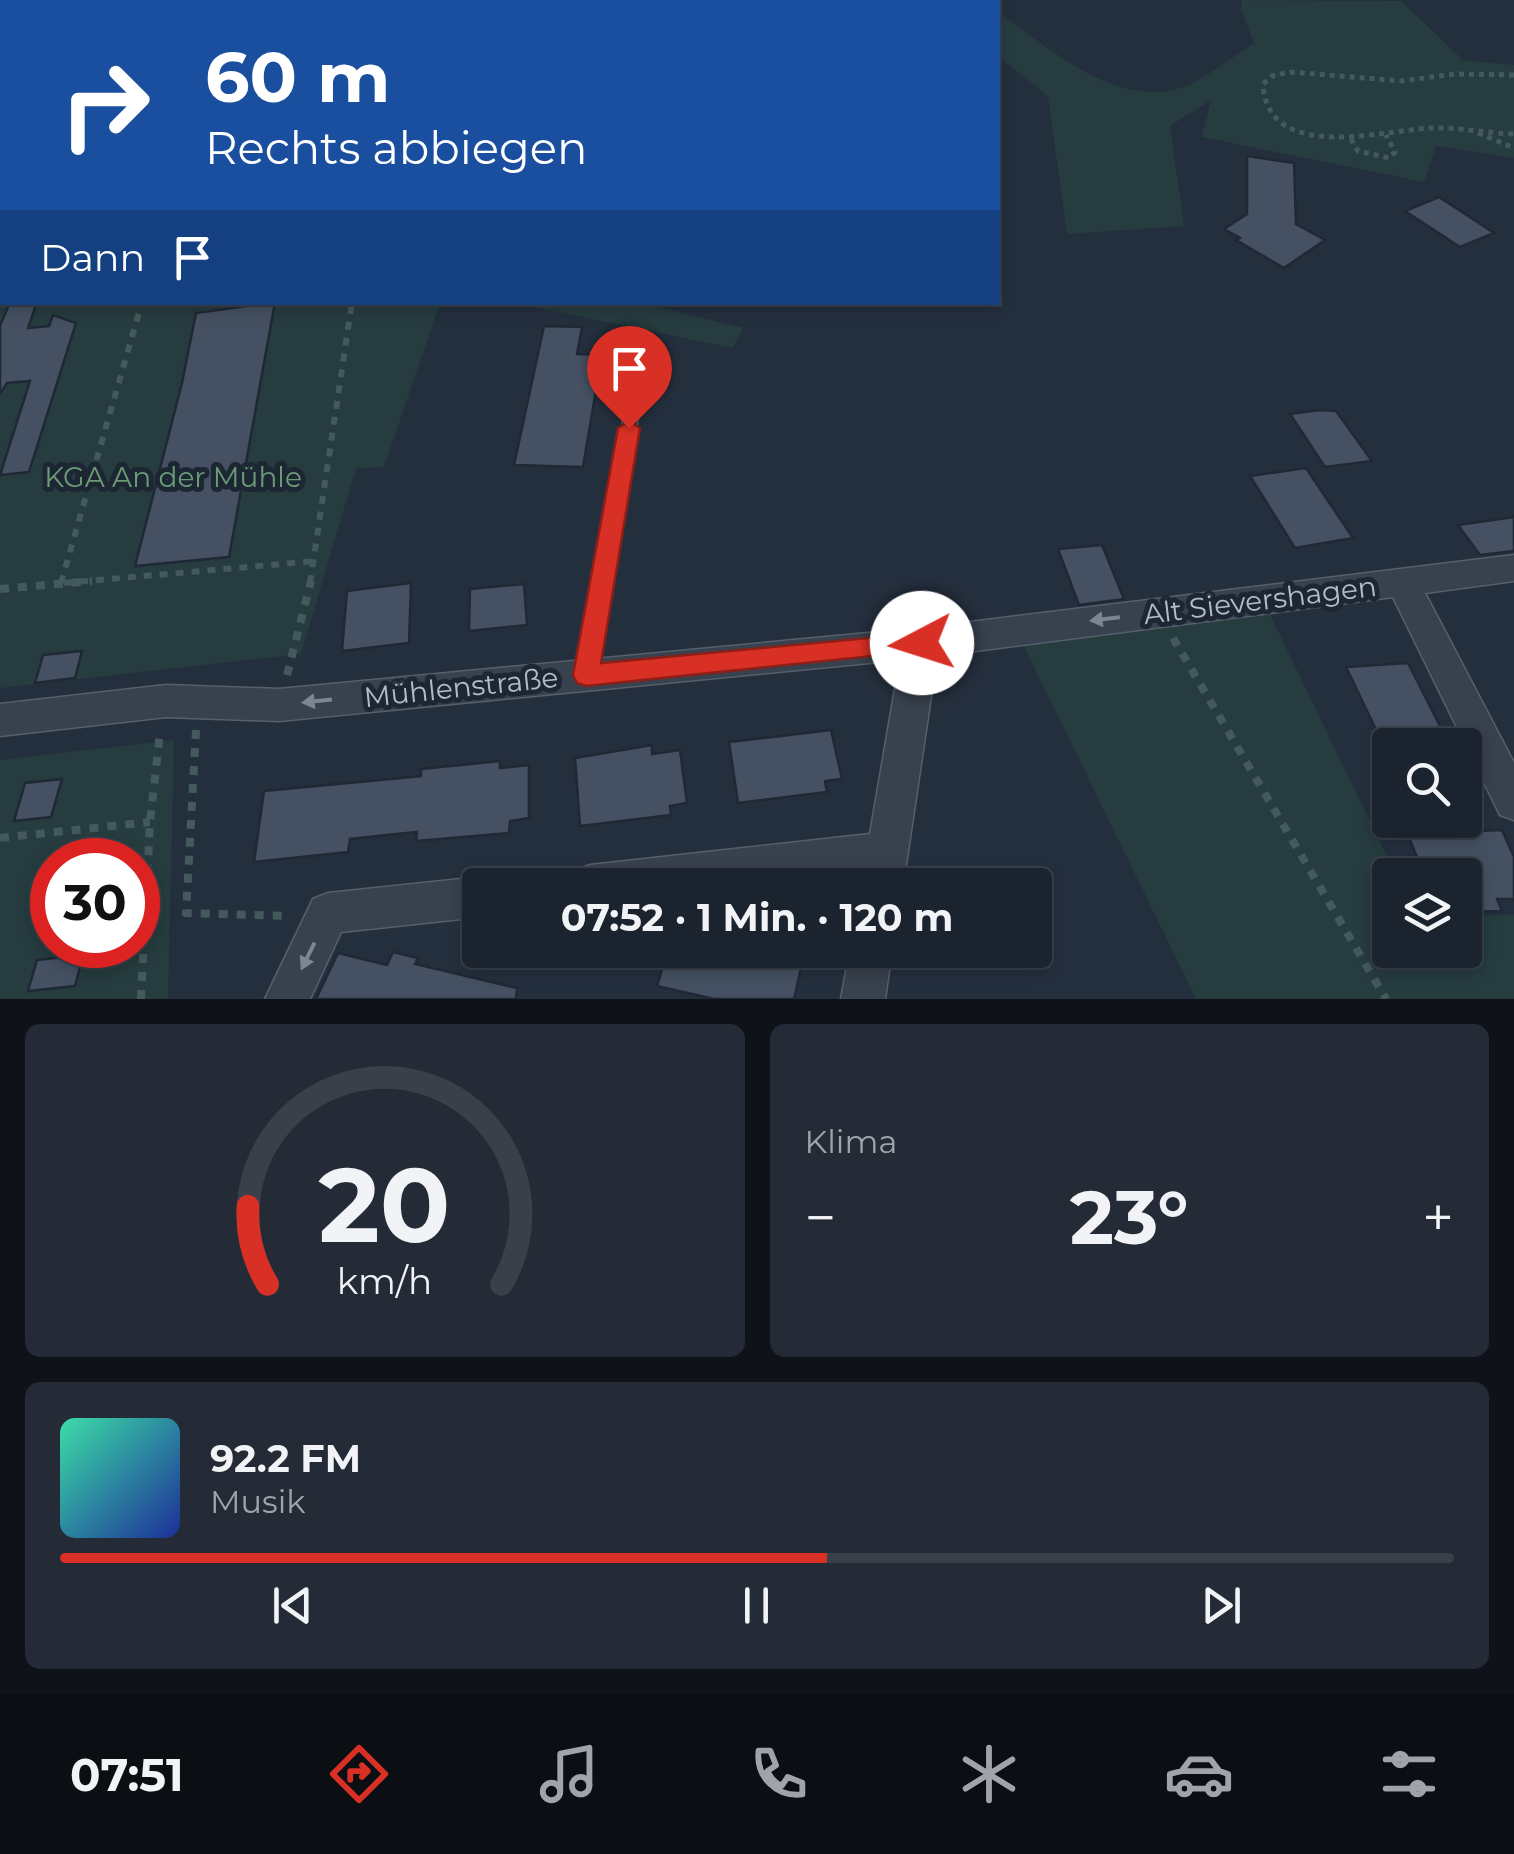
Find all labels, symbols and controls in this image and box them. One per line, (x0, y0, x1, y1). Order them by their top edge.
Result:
text: 60 m (205, 34, 390, 120)
icon: right (40, 40, 170, 170)
text: Rechts abbiegen (205, 120, 587, 175)
icon: arrive (165, 230, 220, 285)
text: Dann (40, 234, 145, 281)
pin (587, 326, 672, 429)
icon: arrive (602, 341, 657, 396)
park label: KGA An der Mühle (44, 460, 302, 494)
street label: Alt Sievershagen (1142, 569, 1378, 631)
position arrow (870, 591, 974, 695)
one-way arrow (1088, 611, 1120, 627)
street label: Mühlenstraße (362, 660, 560, 714)
one-way arrow (300, 694, 332, 710)
map controls (1372, 728, 1482, 968)
button: search (1372, 728, 1482, 838)
speed limit sign: 30 (30, 838, 160, 968)
button: layers (1372, 858, 1482, 968)
text: 07:52 · 1 Min. · 120 m (561, 894, 953, 941)
one-way arrow (299, 942, 316, 971)
text: Klima (805, 1122, 897, 1161)
text: 20 (319, 1141, 451, 1268)
text: 23° (1070, 1171, 1189, 1263)
text: − (805, 1184, 836, 1251)
text: + (1422, 1184, 1454, 1251)
text: km/h (337, 1259, 432, 1303)
text: 92.2 FM (210, 1435, 361, 1482)
text: Musik (210, 1482, 305, 1521)
icon: previous (265, 1578, 320, 1633)
icon: pause (729, 1578, 784, 1633)
icon: next (1194, 1578, 1249, 1633)
icon: directions (324, 1739, 394, 1809)
icon: music (534, 1739, 604, 1809)
icon: phone (744, 1739, 814, 1809)
icon: climate (954, 1739, 1024, 1809)
icon: car (1164, 1739, 1234, 1809)
icon: filters (1374, 1739, 1444, 1809)
text: 07:51 (70, 1747, 184, 1802)

